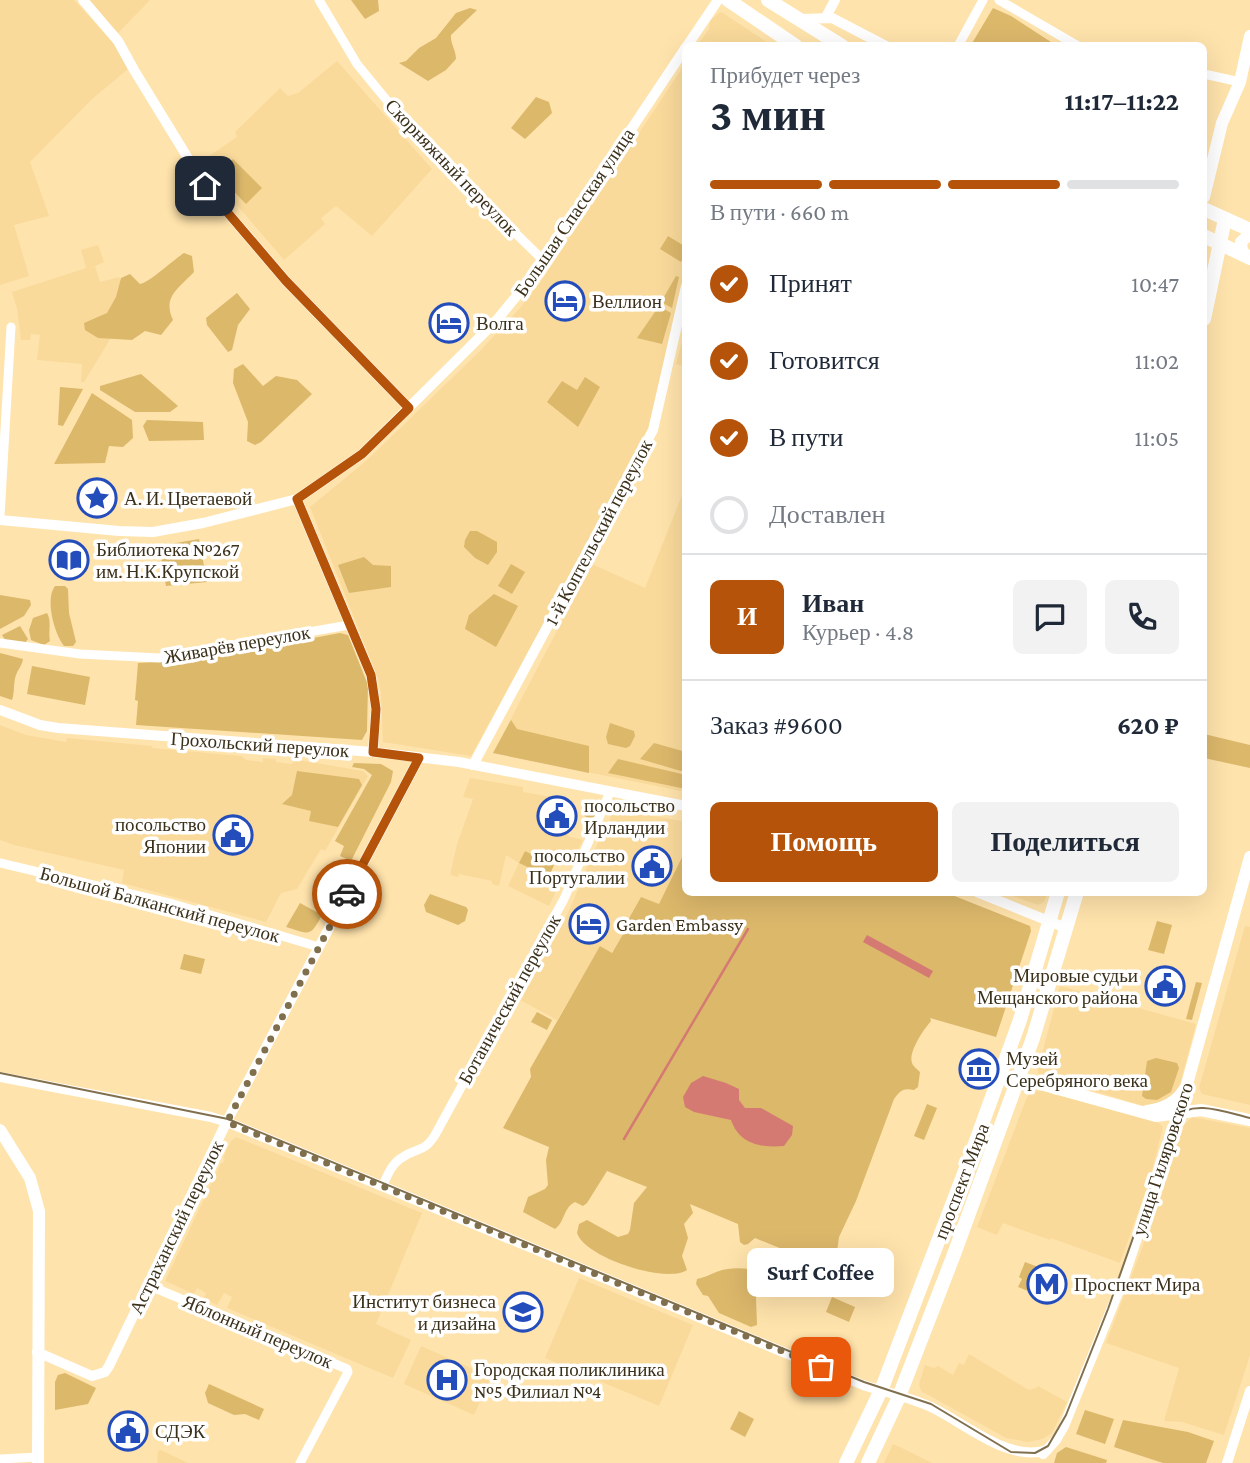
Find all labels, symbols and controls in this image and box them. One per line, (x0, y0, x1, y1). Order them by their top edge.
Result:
text: Прибудет через (710, 62, 860, 88)
text: 11:17–11:22 (1064, 87, 1179, 116)
text: 3 мин (710, 89, 826, 140)
street label: Скорняжный переулок (381, 95, 523, 241)
street label: Большая Спасская улица (510, 124, 639, 300)
pin (175, 156, 235, 216)
icon: home (186, 167, 224, 205)
text: В пути · 660 m (710, 199, 849, 225)
icon: check (710, 265, 748, 303)
text: Принят (769, 269, 852, 298)
text: 10:47 (1131, 271, 1179, 297)
hotel icon: Веллион (544, 280, 586, 322)
place label: Веллион (592, 291, 662, 312)
hotel icon: Волга (428, 302, 470, 344)
place label: Волга (476, 313, 524, 334)
icon: check (710, 342, 748, 380)
text: Готовится (769, 346, 880, 375)
text: 11:02 (1135, 348, 1179, 374)
icon: check (710, 419, 748, 457)
text: В пути (769, 423, 843, 452)
text: 11:05 (1135, 425, 1179, 451)
street label: 1-й Коптельский переулок (540, 435, 657, 629)
place icon: А. И. Цветаевой (76, 477, 118, 519)
place label: А. И. Цветаевой (124, 488, 252, 509)
text: Доставлен (769, 500, 886, 529)
library icon: Библиотека №267 им. Н.К.Крупской (48, 539, 90, 581)
place label: Библиотека №267 им. Н.К.Крупской (96, 539, 240, 582)
button: chat (1013, 580, 1087, 654)
button: phone (1105, 580, 1179, 654)
text: Иван (802, 589, 864, 618)
text: И (737, 602, 757, 631)
text: Курьер · 4.8 (802, 619, 914, 645)
street label: Живарёв переулок (163, 621, 312, 668)
text: Заказ #9600 (710, 711, 843, 740)
text: 620 ₽ (1117, 711, 1179, 740)
street label: Грохольский переулок (170, 728, 351, 761)
public building icon: посольство Ирландии (536, 795, 578, 837)
place label: посольство Ирландии (584, 795, 675, 838)
button: Помощь (710, 802, 938, 882)
button: Поделиться (952, 802, 1179, 882)
place label: посольство Японии (115, 814, 206, 857)
public building icon: посольство Японии (212, 814, 254, 856)
place label: посольство Португалии (529, 845, 625, 888)
public building icon: посольство Португалии (631, 845, 673, 887)
courier (312, 859, 382, 929)
street label: Большой Балканский переулок (38, 862, 283, 947)
icon: car (328, 875, 366, 913)
hotel icon: Garden Embassy (568, 903, 610, 945)
street label: Ботанический переулок (454, 910, 565, 1088)
place label: Garden Embassy (616, 914, 743, 935)
place label: Мировые судьи Мещанского района (977, 965, 1139, 1008)
public building icon: Мировые судьи Мещанского района (1144, 965, 1186, 1007)
museum icon: Музей Серебряного века (958, 1048, 1000, 1090)
place label: Музей Серебряного века (1006, 1048, 1148, 1091)
street label: улица Гиляровского (1128, 1080, 1197, 1238)
street label: проспект Мира (930, 1120, 993, 1242)
street label: Астраханский переулок (125, 1136, 228, 1317)
callout: Surf Coffee (748, 1248, 894, 1297)
text: Surf Coffee (767, 1259, 874, 1285)
metro station icon: Проспект Мира (1026, 1263, 1068, 1305)
place label: Проспект Мира (1074, 1274, 1201, 1295)
street label: Яблонный переулок (180, 1290, 337, 1373)
place label: Институт бизнеса и дизайна (352, 1291, 497, 1334)
school or university icon: Институт бизнеса и дизайна (502, 1291, 544, 1333)
pin (791, 1337, 851, 1397)
icon: bag (802, 1348, 840, 1386)
hospital icon: Городская поликлиника №5 Филиал №4 (426, 1359, 468, 1401)
place label: Городская поликлиника №5 Филиал №4 (474, 1359, 665, 1402)
public building icon: СДЭК (107, 1410, 149, 1452)
place label: СДЭК (155, 1421, 206, 1442)

